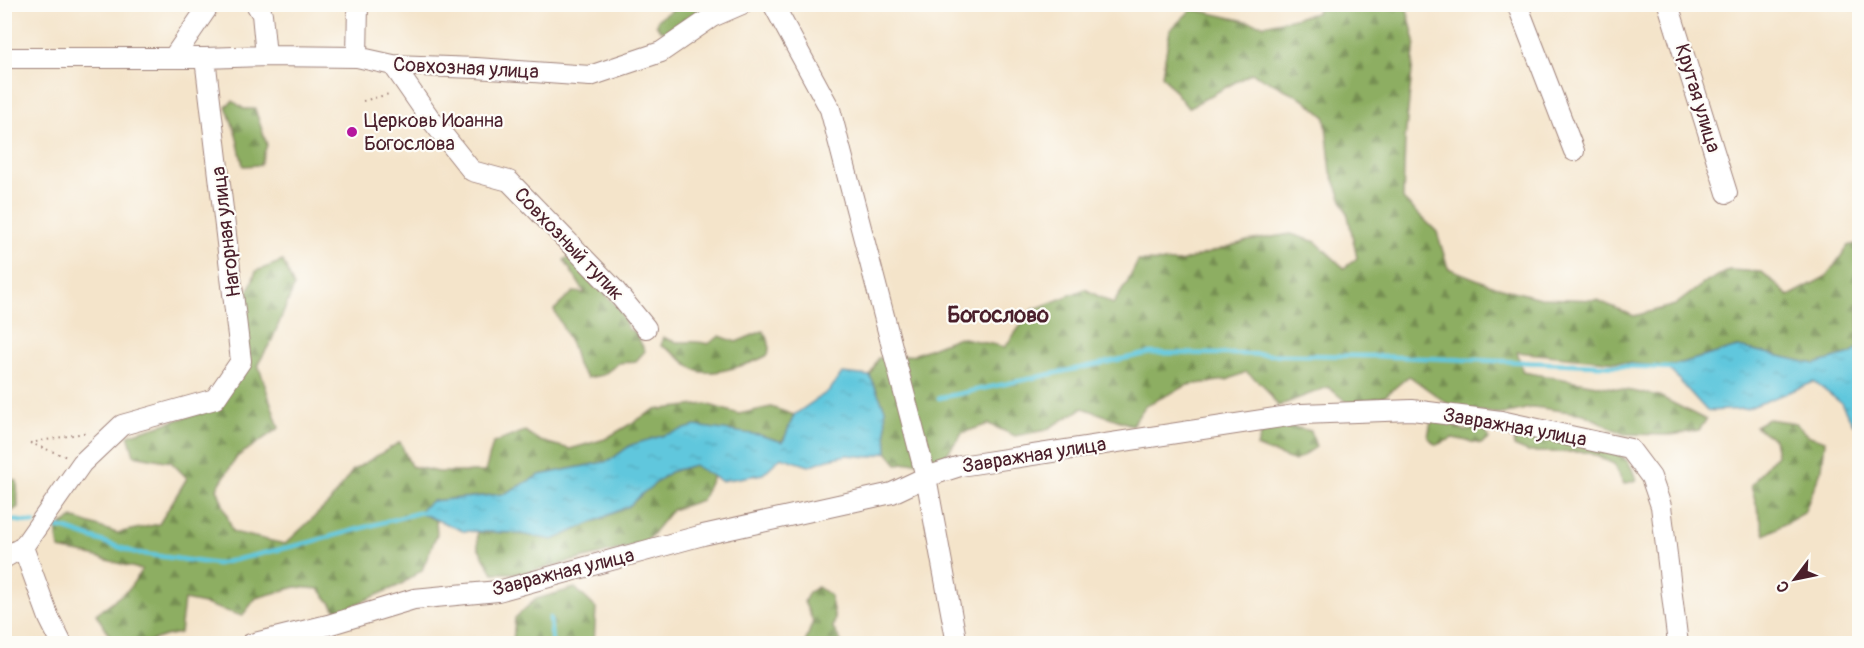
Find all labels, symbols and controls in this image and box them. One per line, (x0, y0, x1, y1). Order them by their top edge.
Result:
street label: Крутая улица (1670, 41, 1726, 155)
street label: Совхозная улица (392, 52, 540, 84)
place label: Церковь Иоанна Богослова (364, 108, 503, 156)
marker: Церковь Иоанна Богослова (345, 125, 359, 139)
street label: Нагорная улица (206, 165, 246, 299)
street label: Совхозный тупик (509, 182, 629, 306)
district label: Богослово (947, 301, 1049, 329)
street label: Завражная улица (1441, 402, 1589, 452)
street label: Завражная улица (960, 431, 1108, 479)
street label: Завражная улица (489, 542, 637, 602)
north arrow (1765, 549, 1825, 609)
text: С (1772, 577, 1794, 596)

